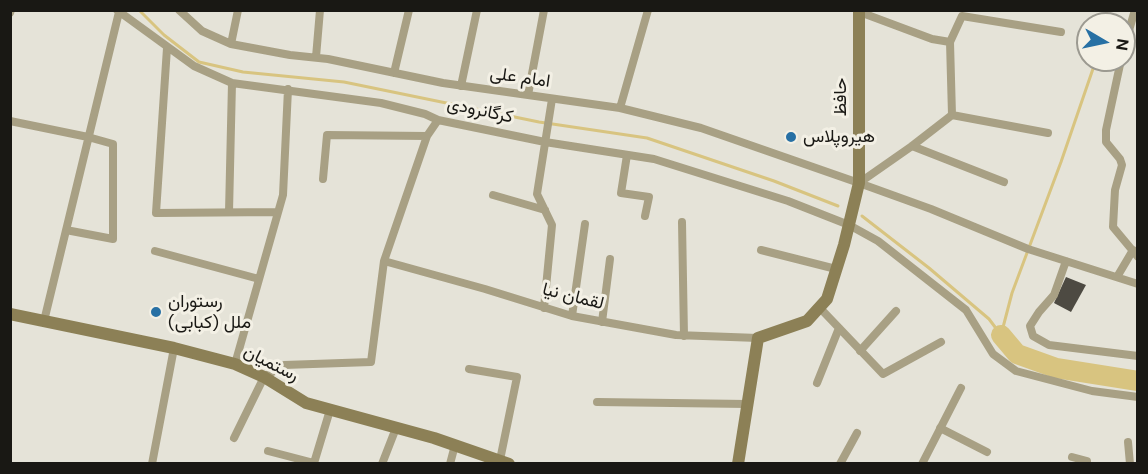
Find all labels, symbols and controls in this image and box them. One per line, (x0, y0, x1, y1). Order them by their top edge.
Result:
north arrow (1076, 12, 1136, 72)
text: N (1111, 37, 1134, 52)
street label: امام علی (488, 63, 552, 93)
street label: حافظ (830, 78, 852, 116)
street label: کرگانرودی (445, 93, 515, 129)
place label: هیروپلاس (803, 126, 875, 148)
marker: هیروپلاس (784, 130, 798, 144)
street label: لقمان نیا (540, 279, 606, 315)
place label: رستوران ملل (کبابی) (168, 291, 251, 334)
marker: رستوران ملل (کبابی) (149, 305, 163, 319)
street label: رستمیان (240, 341, 302, 387)

